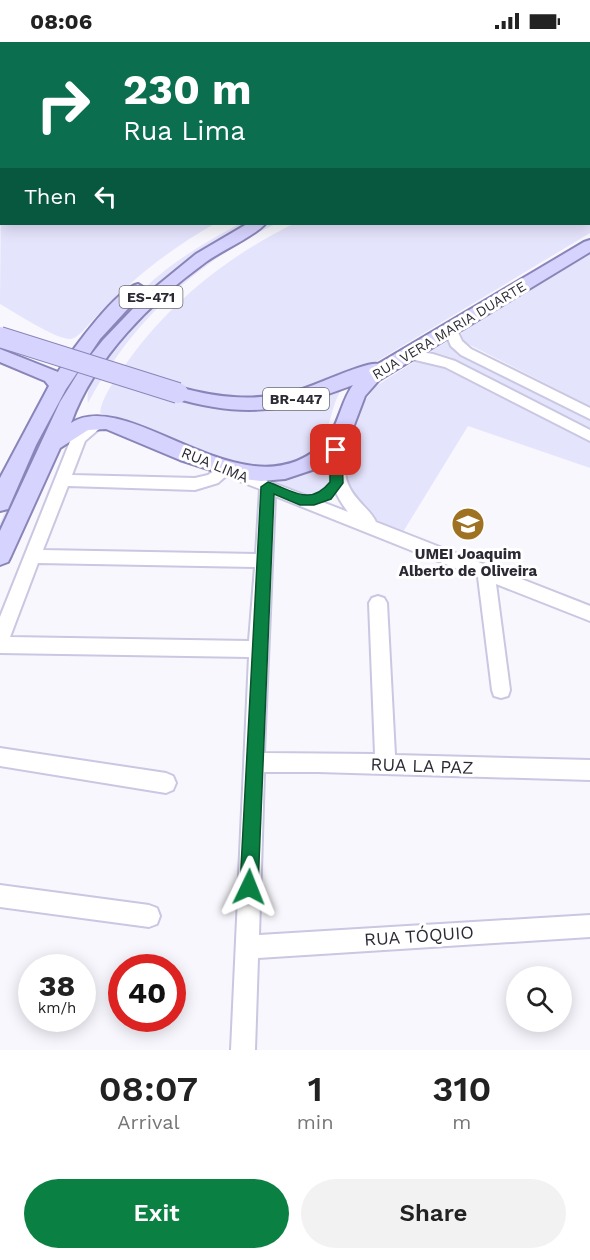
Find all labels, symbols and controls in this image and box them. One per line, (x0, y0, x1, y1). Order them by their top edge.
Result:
text: 08:06 (30, 9, 92, 34)
text: 230 m (123, 65, 252, 114)
icon: right (24, 66, 102, 144)
text: Rua Lima (123, 115, 246, 147)
icon: left (89, 180, 122, 213)
text: Then (24, 184, 77, 209)
street label: RUA VERA MARIA DUARTE (369, 278, 529, 382)
road number: ES-471 (120, 286, 182, 308)
road number: BR-447 (263, 388, 329, 410)
pin (310, 424, 361, 475)
icon: arrive (319, 433, 352, 466)
street label: RUA LIMA (179, 443, 251, 487)
school or university icon: UMEI Joaquim Alberto de Oliveira (450, 506, 486, 542)
place label: UMEI Joaquim Alberto de Oliveira (399, 545, 537, 580)
street label: RUA LA PAZ (370, 753, 474, 778)
position arrow (217, 855, 281, 919)
street label: RUA TÓQUIO (363, 921, 475, 950)
speed limit sign: 40 (108, 954, 186, 1032)
map controls (506, 966, 572, 1032)
button: search (506, 966, 572, 1032)
text: 38 (39, 968, 75, 1003)
text: km/h (38, 999, 76, 1017)
text: 08:07 (99, 1068, 198, 1110)
text: 1 (308, 1068, 323, 1110)
text: 310 (432, 1068, 491, 1110)
text: Arrival (117, 1110, 180, 1134)
text: min (297, 1110, 334, 1134)
text: m (452, 1110, 471, 1134)
button: Exit (24, 1179, 289, 1248)
button: Share (301, 1179, 566, 1248)

